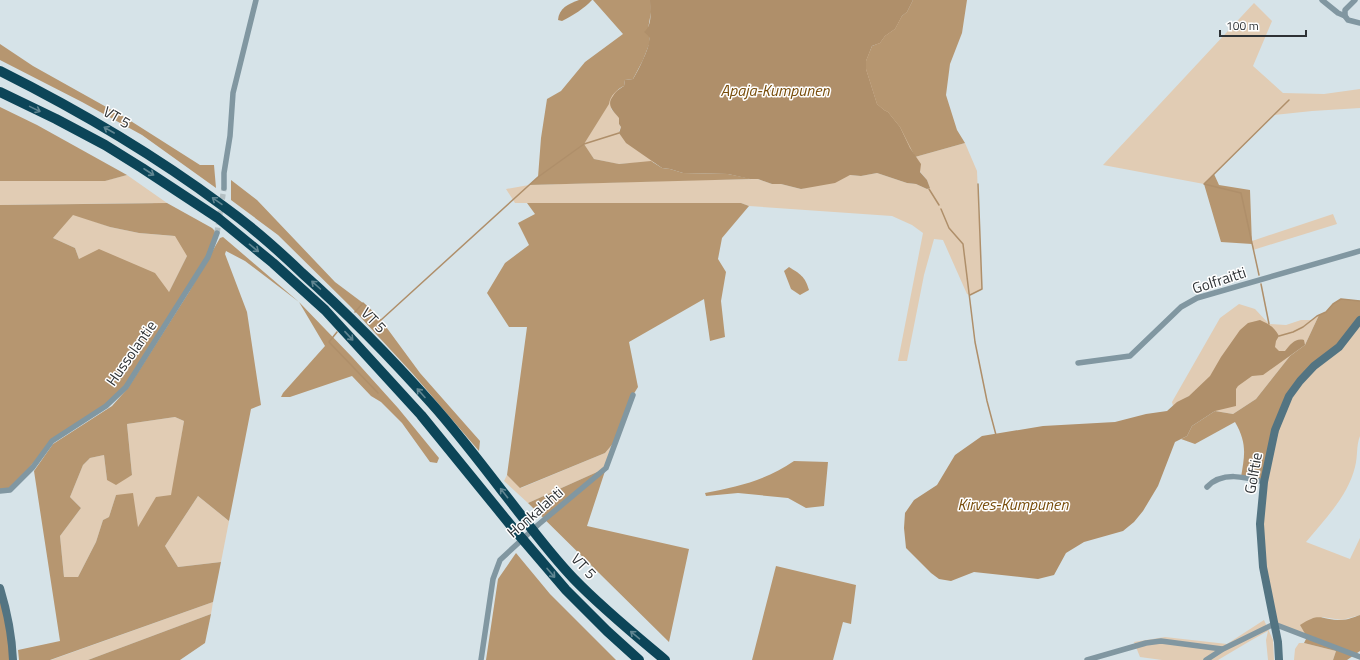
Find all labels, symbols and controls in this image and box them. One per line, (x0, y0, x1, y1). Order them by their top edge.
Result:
scale bar (1220, 12, 1306, 38)
text: 100 m (1226, 16, 1259, 35)
water label: Apaja-Kumpunen (720, 78, 831, 102)
street label: VT 5 (99, 100, 135, 134)
one-way arrow (29, 105, 41, 113)
one-way arrow (103, 125, 115, 133)
one-way arrow (143, 168, 155, 176)
one-way arrow (212, 197, 223, 205)
one-way arrow (249, 243, 259, 252)
street label: Golfraitti (1189, 261, 1249, 299)
one-way arrow (311, 280, 321, 290)
street label: VT 5 (356, 302, 392, 338)
street label: Hussolantie (100, 316, 162, 390)
one-way arrow (344, 331, 354, 341)
one-way arrow (417, 387, 426, 398)
street label: Golftie (1238, 450, 1268, 496)
street label: Honkalahti (502, 481, 568, 543)
one-way arrow (500, 487, 508, 498)
water label: Kirves-Kumpunen (958, 492, 1069, 516)
street label: VT 5 (566, 548, 602, 584)
one-way arrow (547, 568, 556, 578)
one-way arrow (630, 630, 640, 639)

